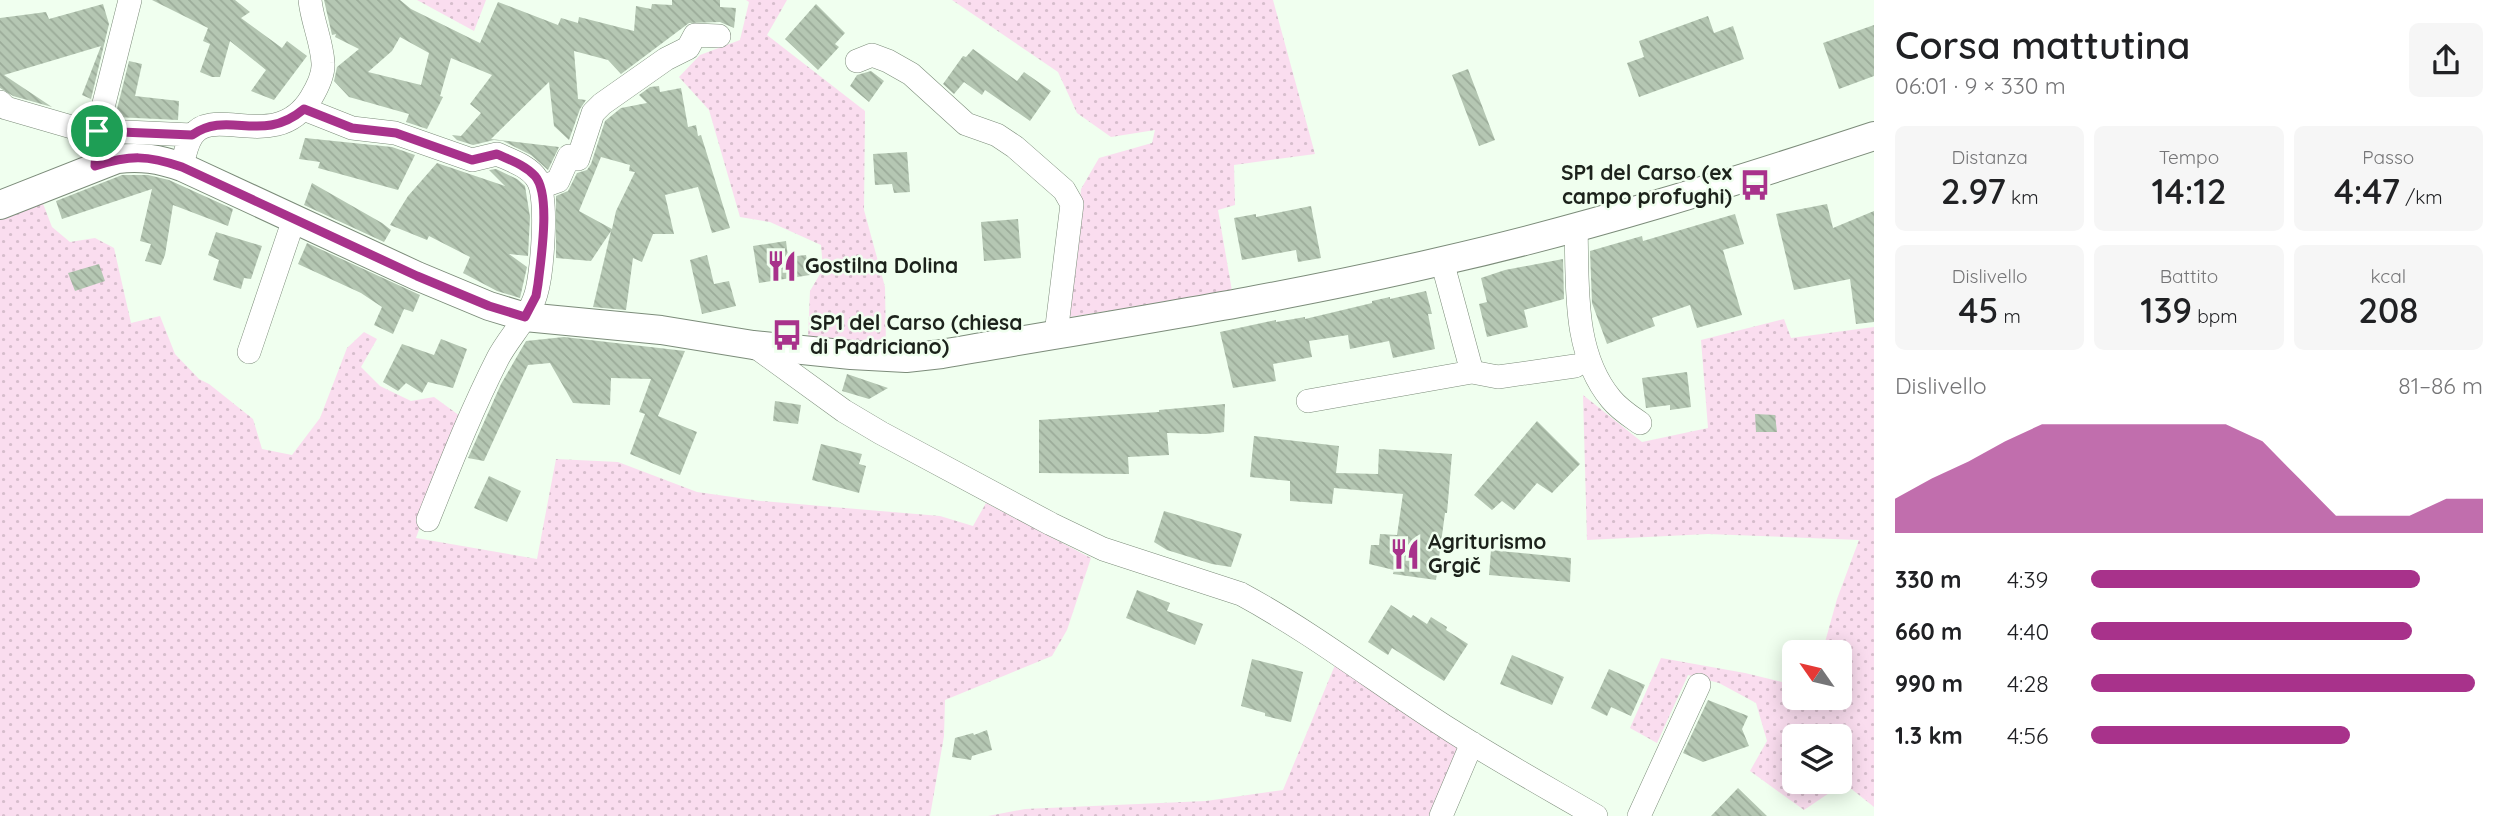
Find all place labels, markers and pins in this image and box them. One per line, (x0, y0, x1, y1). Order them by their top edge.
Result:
pin (67, 101, 127, 161)
place label: SP1 del Carso (ex campo profughi) (1561, 159, 1732, 209)
bus stop icon: SP1 del Carso (ex campo profughi) (1738, 168, 1772, 202)
restaurant icon: Gostilna Dolina (765, 249, 799, 283)
place label: Gostilna Dolina (805, 252, 958, 278)
place label: SP1 del Carso (chiesa di Padriciano) (810, 309, 1023, 359)
bus stop icon: SP1 del Carso (chiesa di Padriciano) (770, 318, 804, 352)
place label: Agriturismo Grgič (1428, 528, 1546, 578)
restaurant icon: Agriturismo Grgič (1388, 537, 1422, 571)

